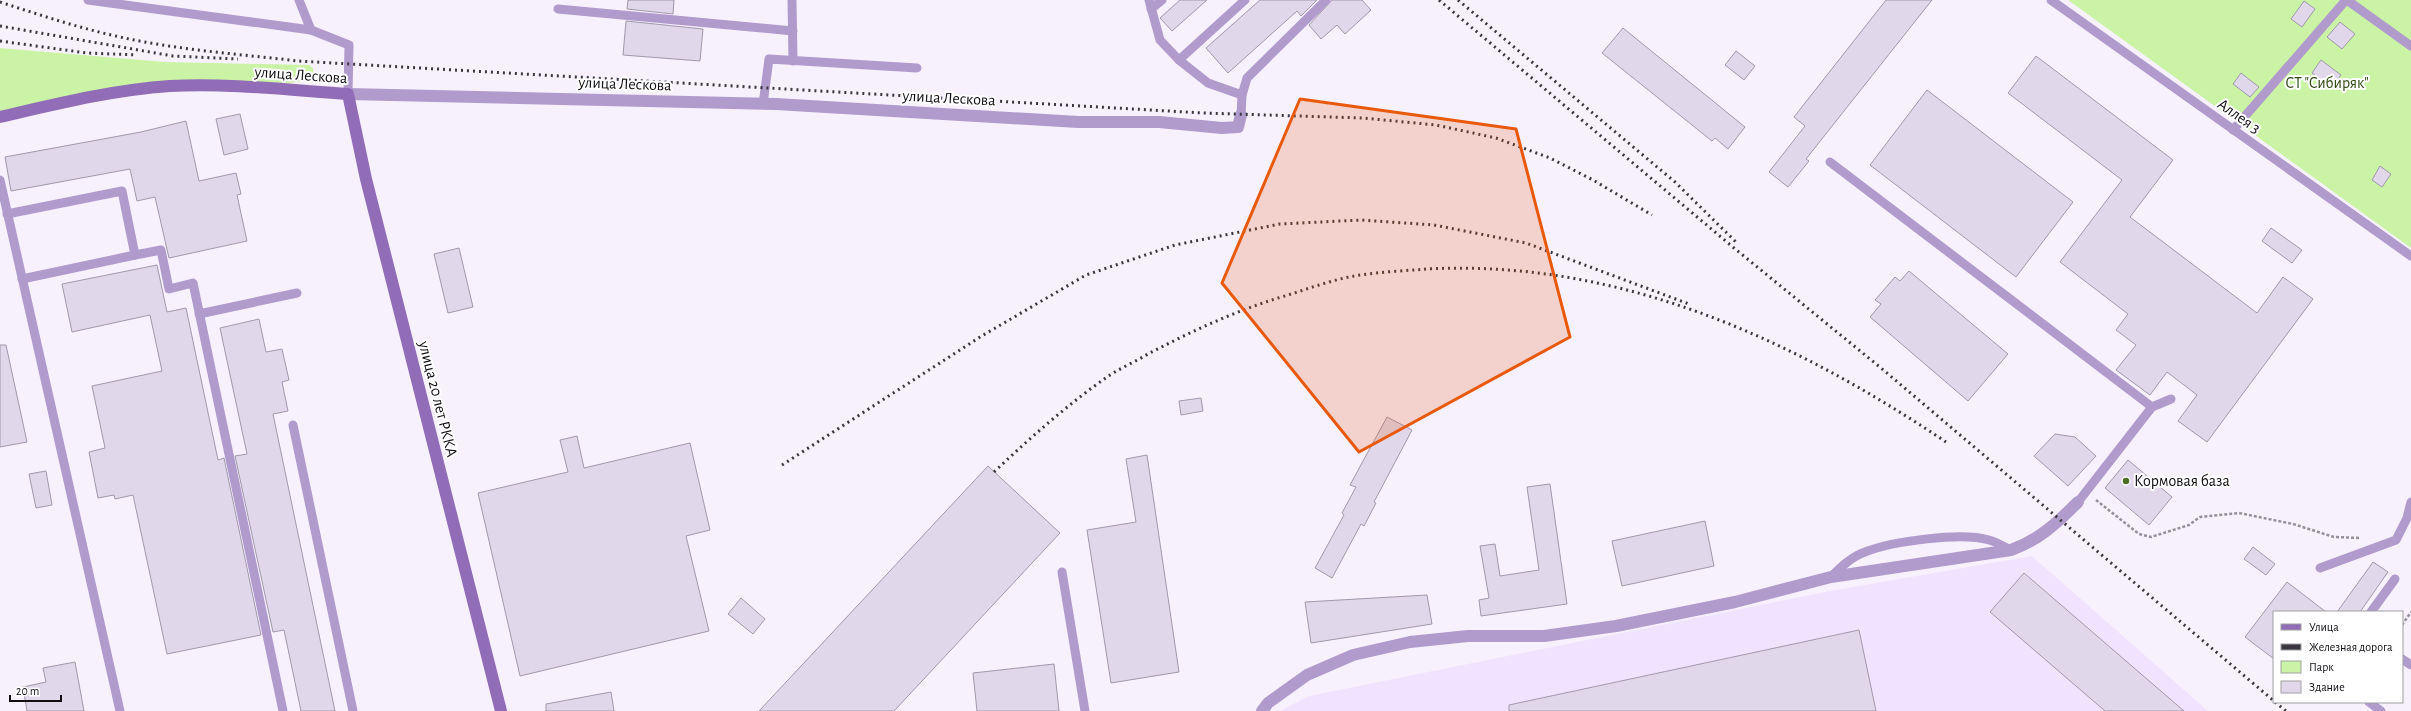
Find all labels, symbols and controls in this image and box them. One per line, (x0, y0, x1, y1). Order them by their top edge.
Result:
street label: улица Лескова (253, 64, 348, 87)
street label: улица Лескова (577, 74, 672, 95)
park label: СТ "Сибиряк" (2285, 75, 2369, 91)
street label: улица Лескова (901, 88, 996, 109)
street label: Аллея 3 (2215, 96, 2263, 136)
street label: улица 20 лет РККА (415, 338, 460, 459)
place label: Кормовая база (2134, 473, 2230, 489)
marker: Кормовая база (2121, 476, 2131, 486)
legend (2273, 611, 2403, 703)
text: Улица (2309, 621, 2339, 633)
text: Железная дорога (2309, 641, 2393, 653)
text: Парк (2309, 661, 2334, 673)
scale bar (10, 677, 61, 703)
text: Здание (2309, 681, 2345, 693)
text: 20 m (16, 685, 39, 697)

